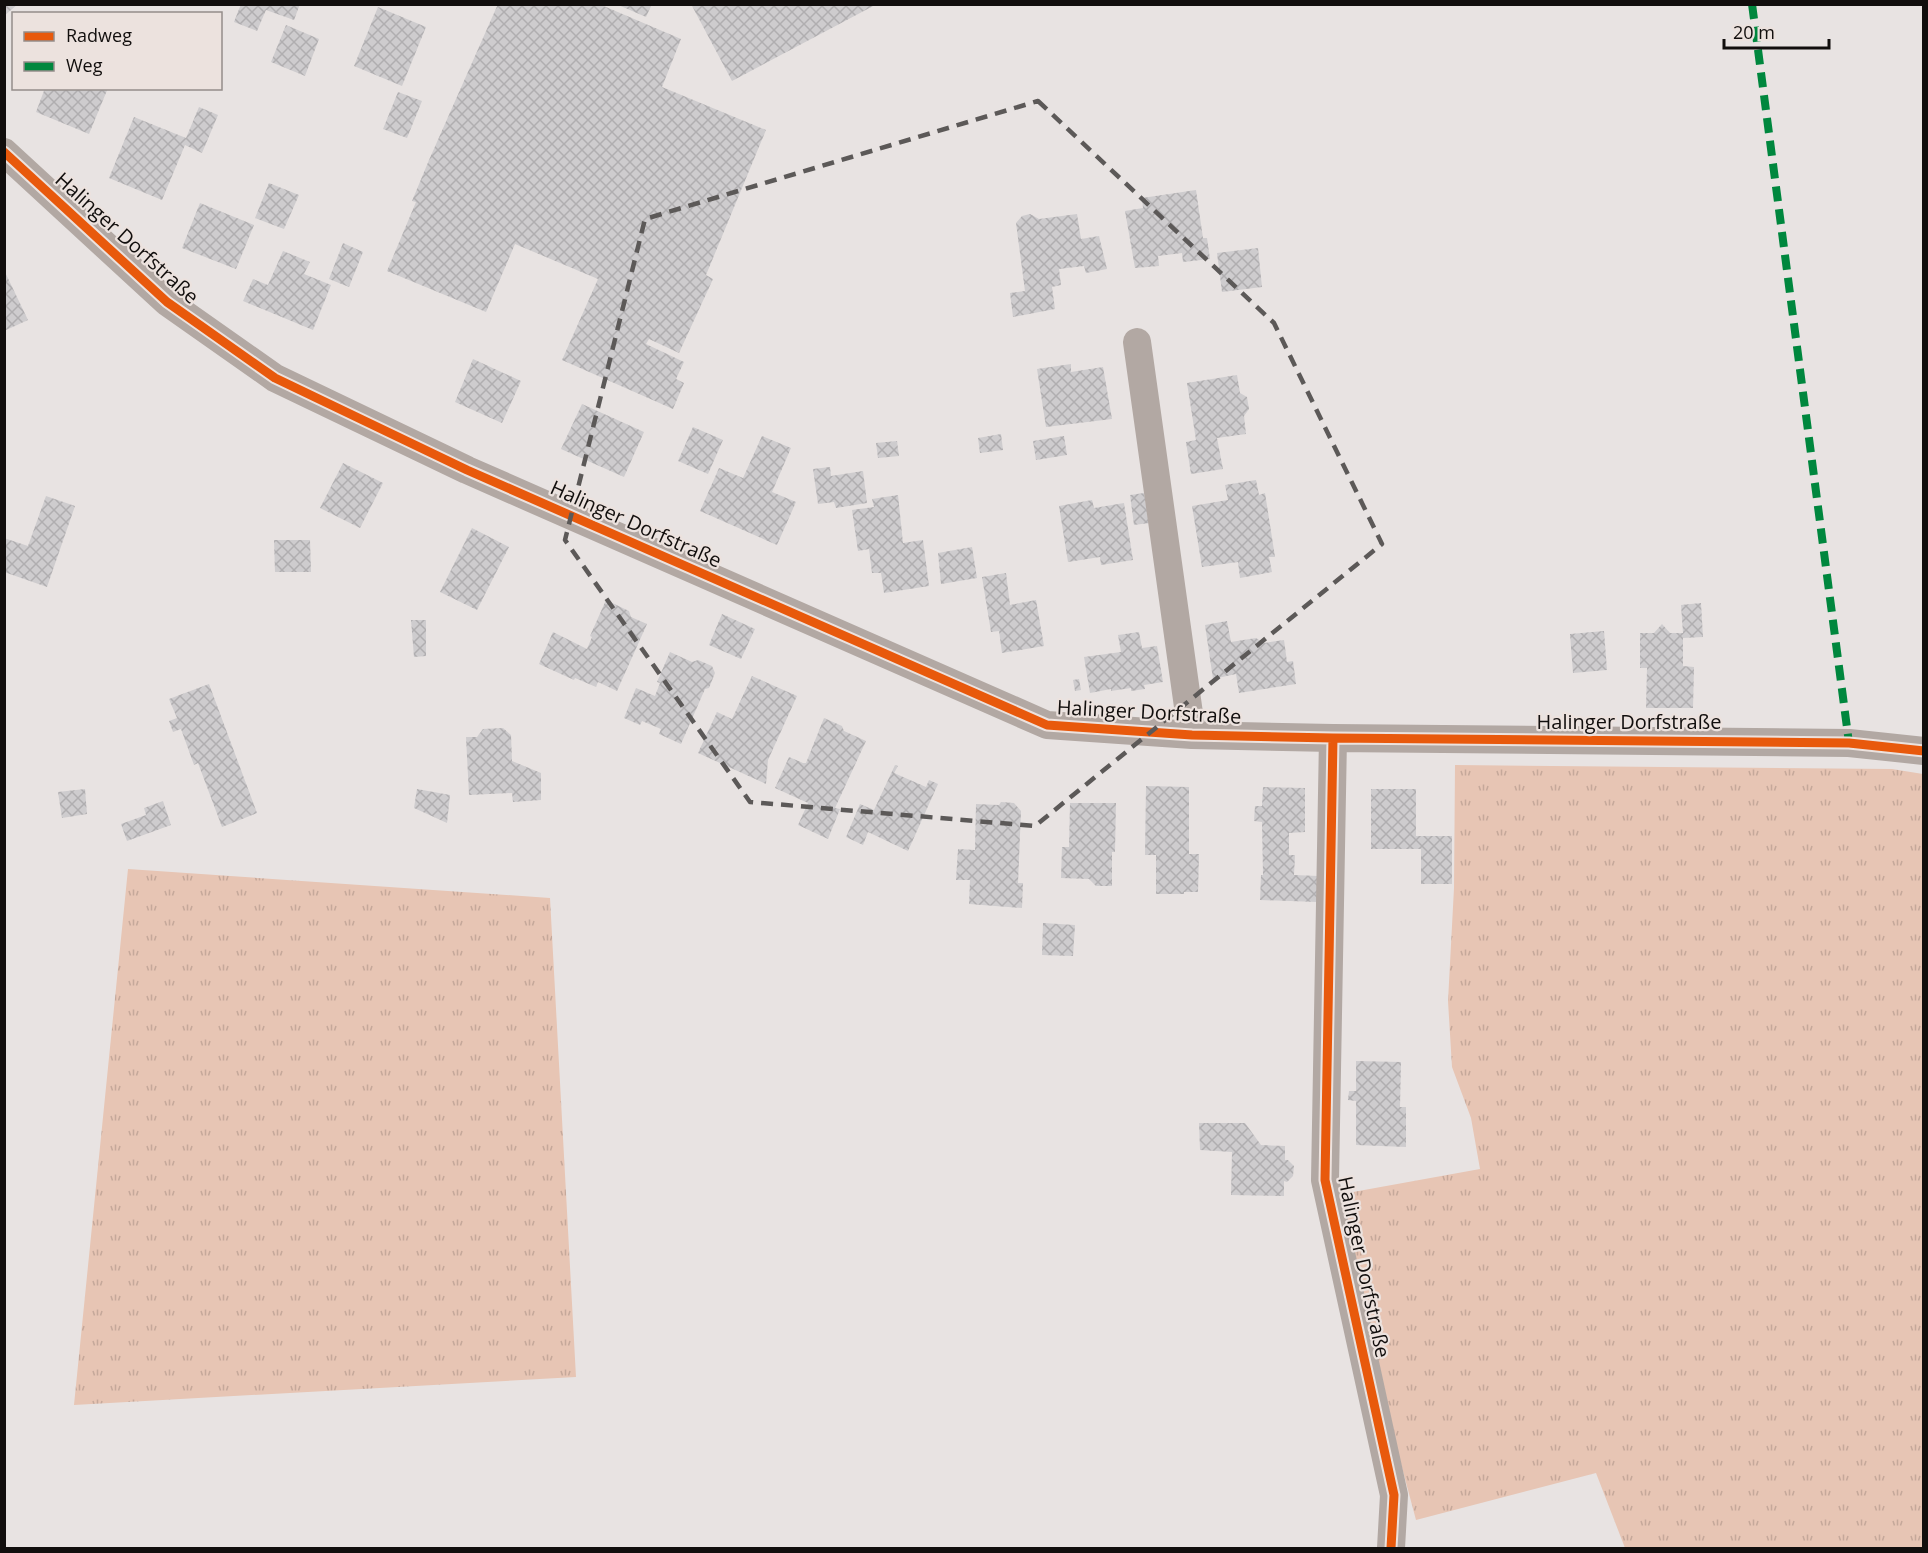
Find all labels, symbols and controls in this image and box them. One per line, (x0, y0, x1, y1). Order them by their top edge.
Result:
legend (12, 12, 222, 90)
scale bar (1724, 12, 1829, 50)
text: 20 m (1733, 20, 1775, 44)
text: Radweg (66, 23, 132, 47)
text: Weg (66, 53, 103, 77)
street label: Halinger Dorfstraße (50, 166, 205, 309)
street label: Halinger Dorfstraße (546, 474, 726, 573)
street label: Halinger Dorfstraße (1056, 693, 1242, 730)
street label: Halinger Dorfstraße (1537, 708, 1721, 735)
street label: Halinger Dorfstraße (1332, 1174, 1397, 1360)

